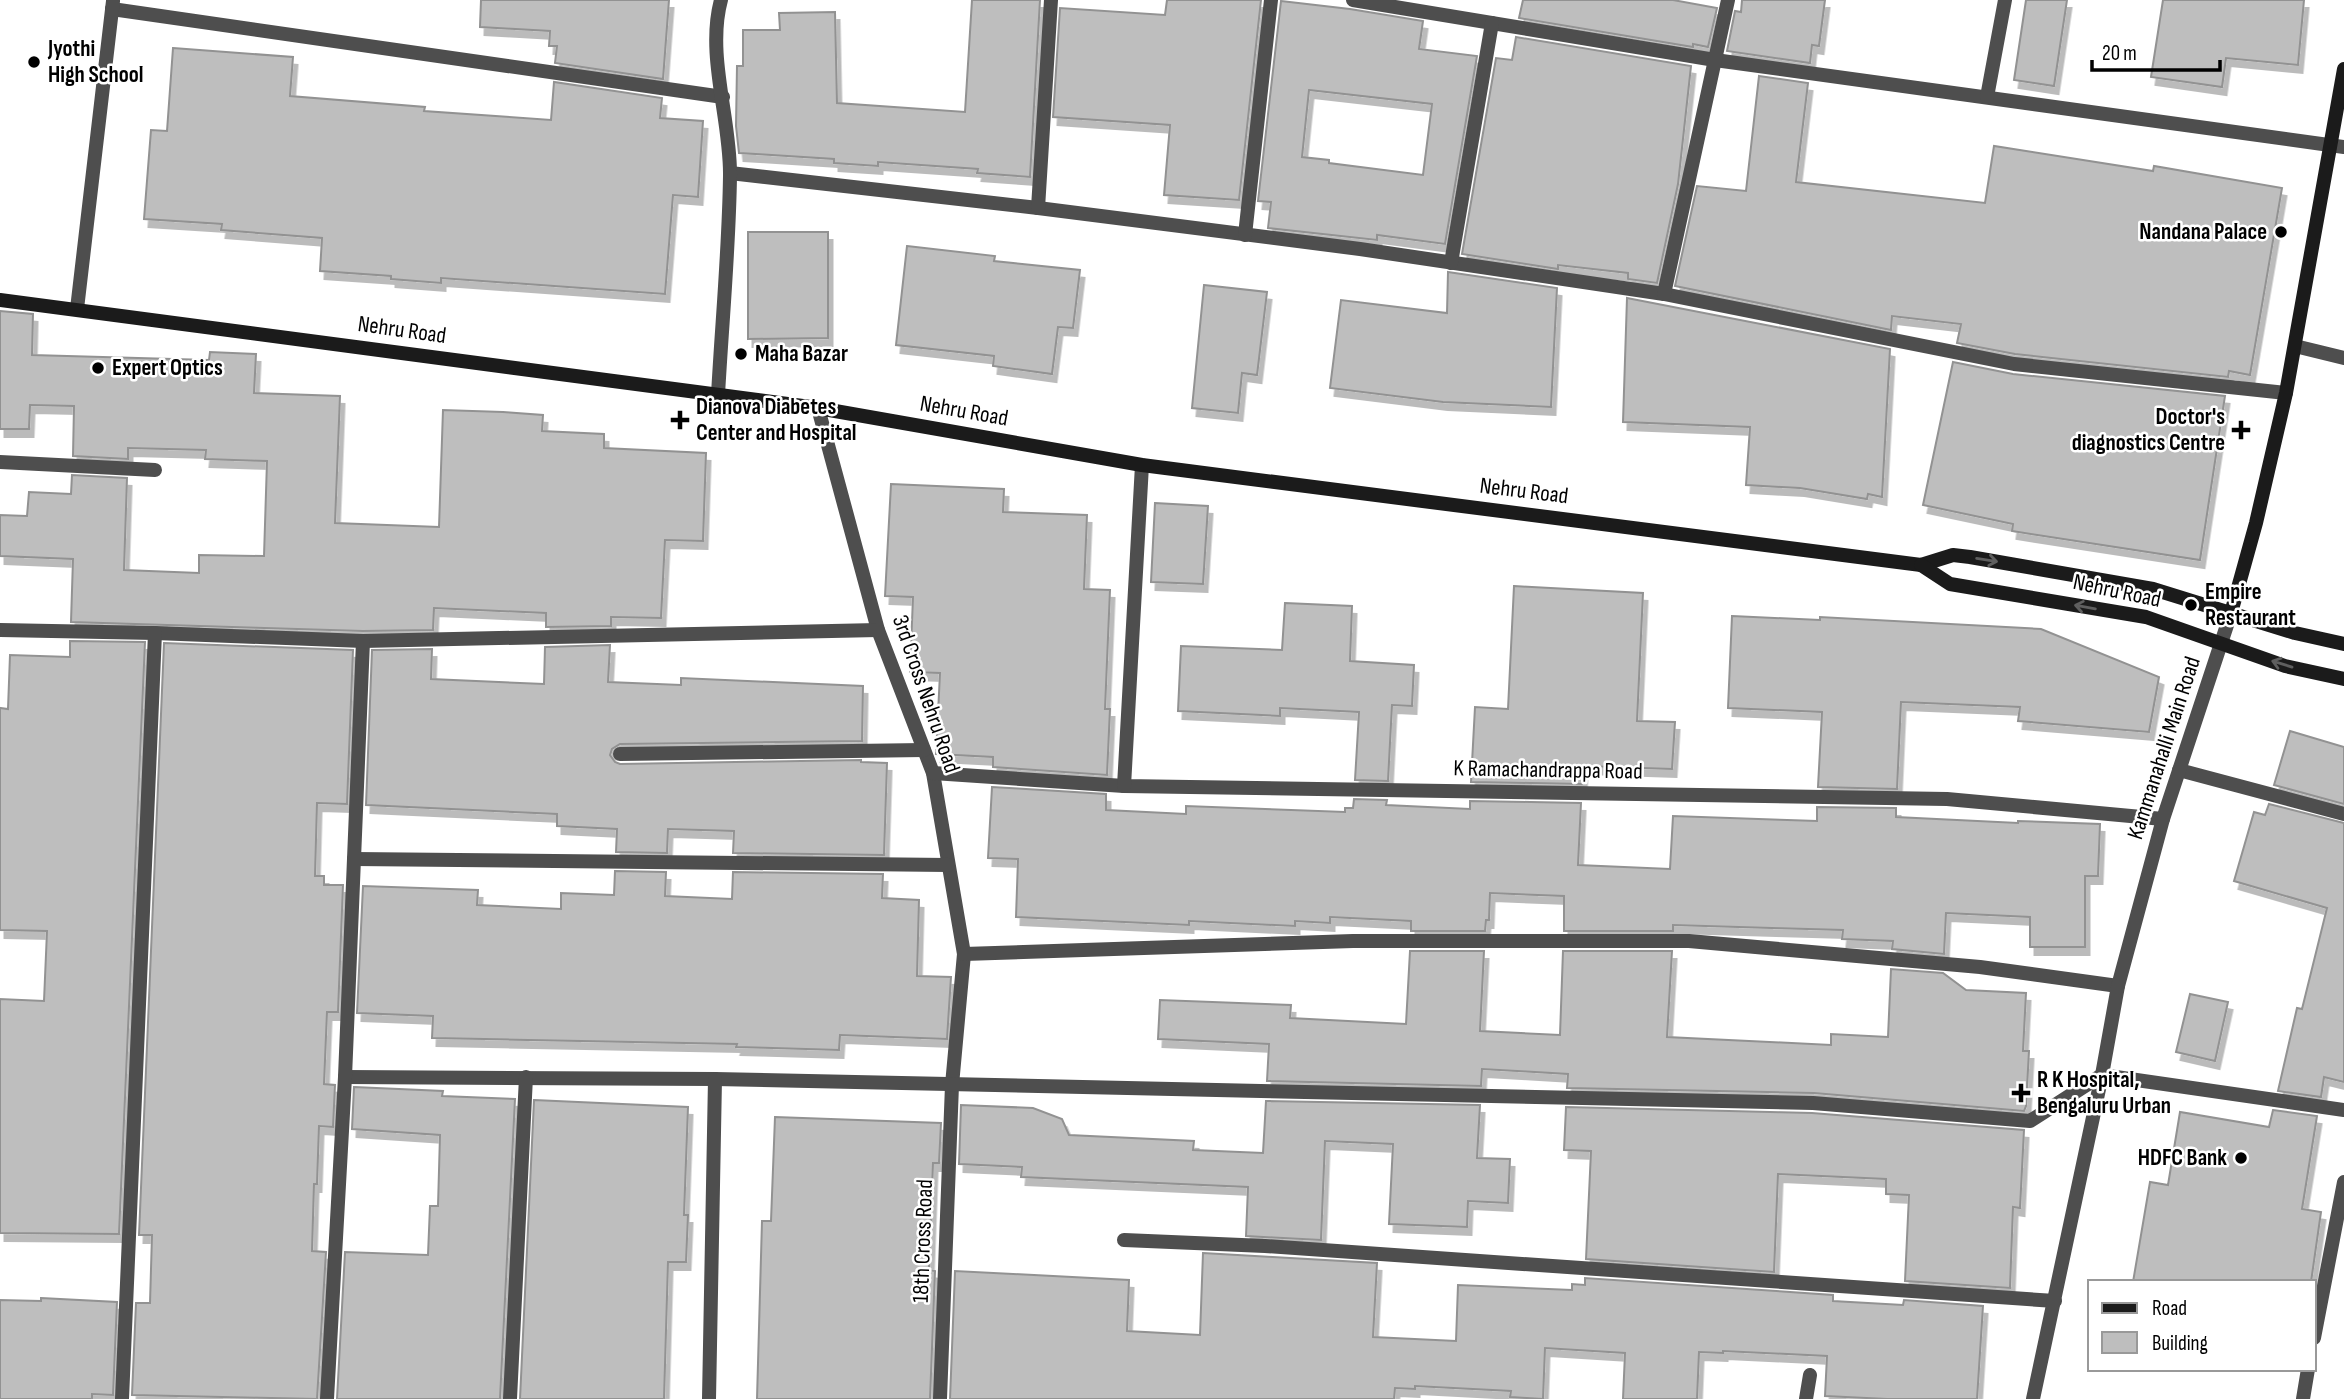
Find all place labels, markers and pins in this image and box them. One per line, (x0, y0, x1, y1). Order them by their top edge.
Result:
place label: Jyothi High School (47, 35, 143, 89)
marker: Jyothi High School (26, 54, 42, 70)
place label: Nandana Palace (2139, 218, 2267, 246)
marker: Nandana Palace (2273, 224, 2289, 240)
place label: Maha Bazar (755, 340, 848, 368)
marker: Maha Bazar (733, 346, 749, 362)
place label: Expert Optics (112, 354, 223, 382)
marker: Expert Optics (90, 360, 106, 376)
place label: Dianova Diabetes Center and Hospital (696, 393, 856, 447)
place label: Doctor's diagnostics Centre (2072, 403, 2225, 457)
marker: Dianova Diabetes Center and Hospital (670, 410, 690, 430)
marker: Doctor's diagnostics Centre (2231, 420, 2251, 440)
place label: Empire Restaurant (2205, 578, 2296, 632)
marker: Empire Restaurant (2183, 597, 2199, 613)
place label: R K Hospital, Bengaluru Urban (2037, 1066, 2171, 1120)
marker: R K Hospital, Bengaluru Urban (2011, 1083, 2031, 1103)
place label: HDFC Bank (2138, 1144, 2227, 1172)
marker: HDFC Bank (2233, 1150, 2249, 1166)

